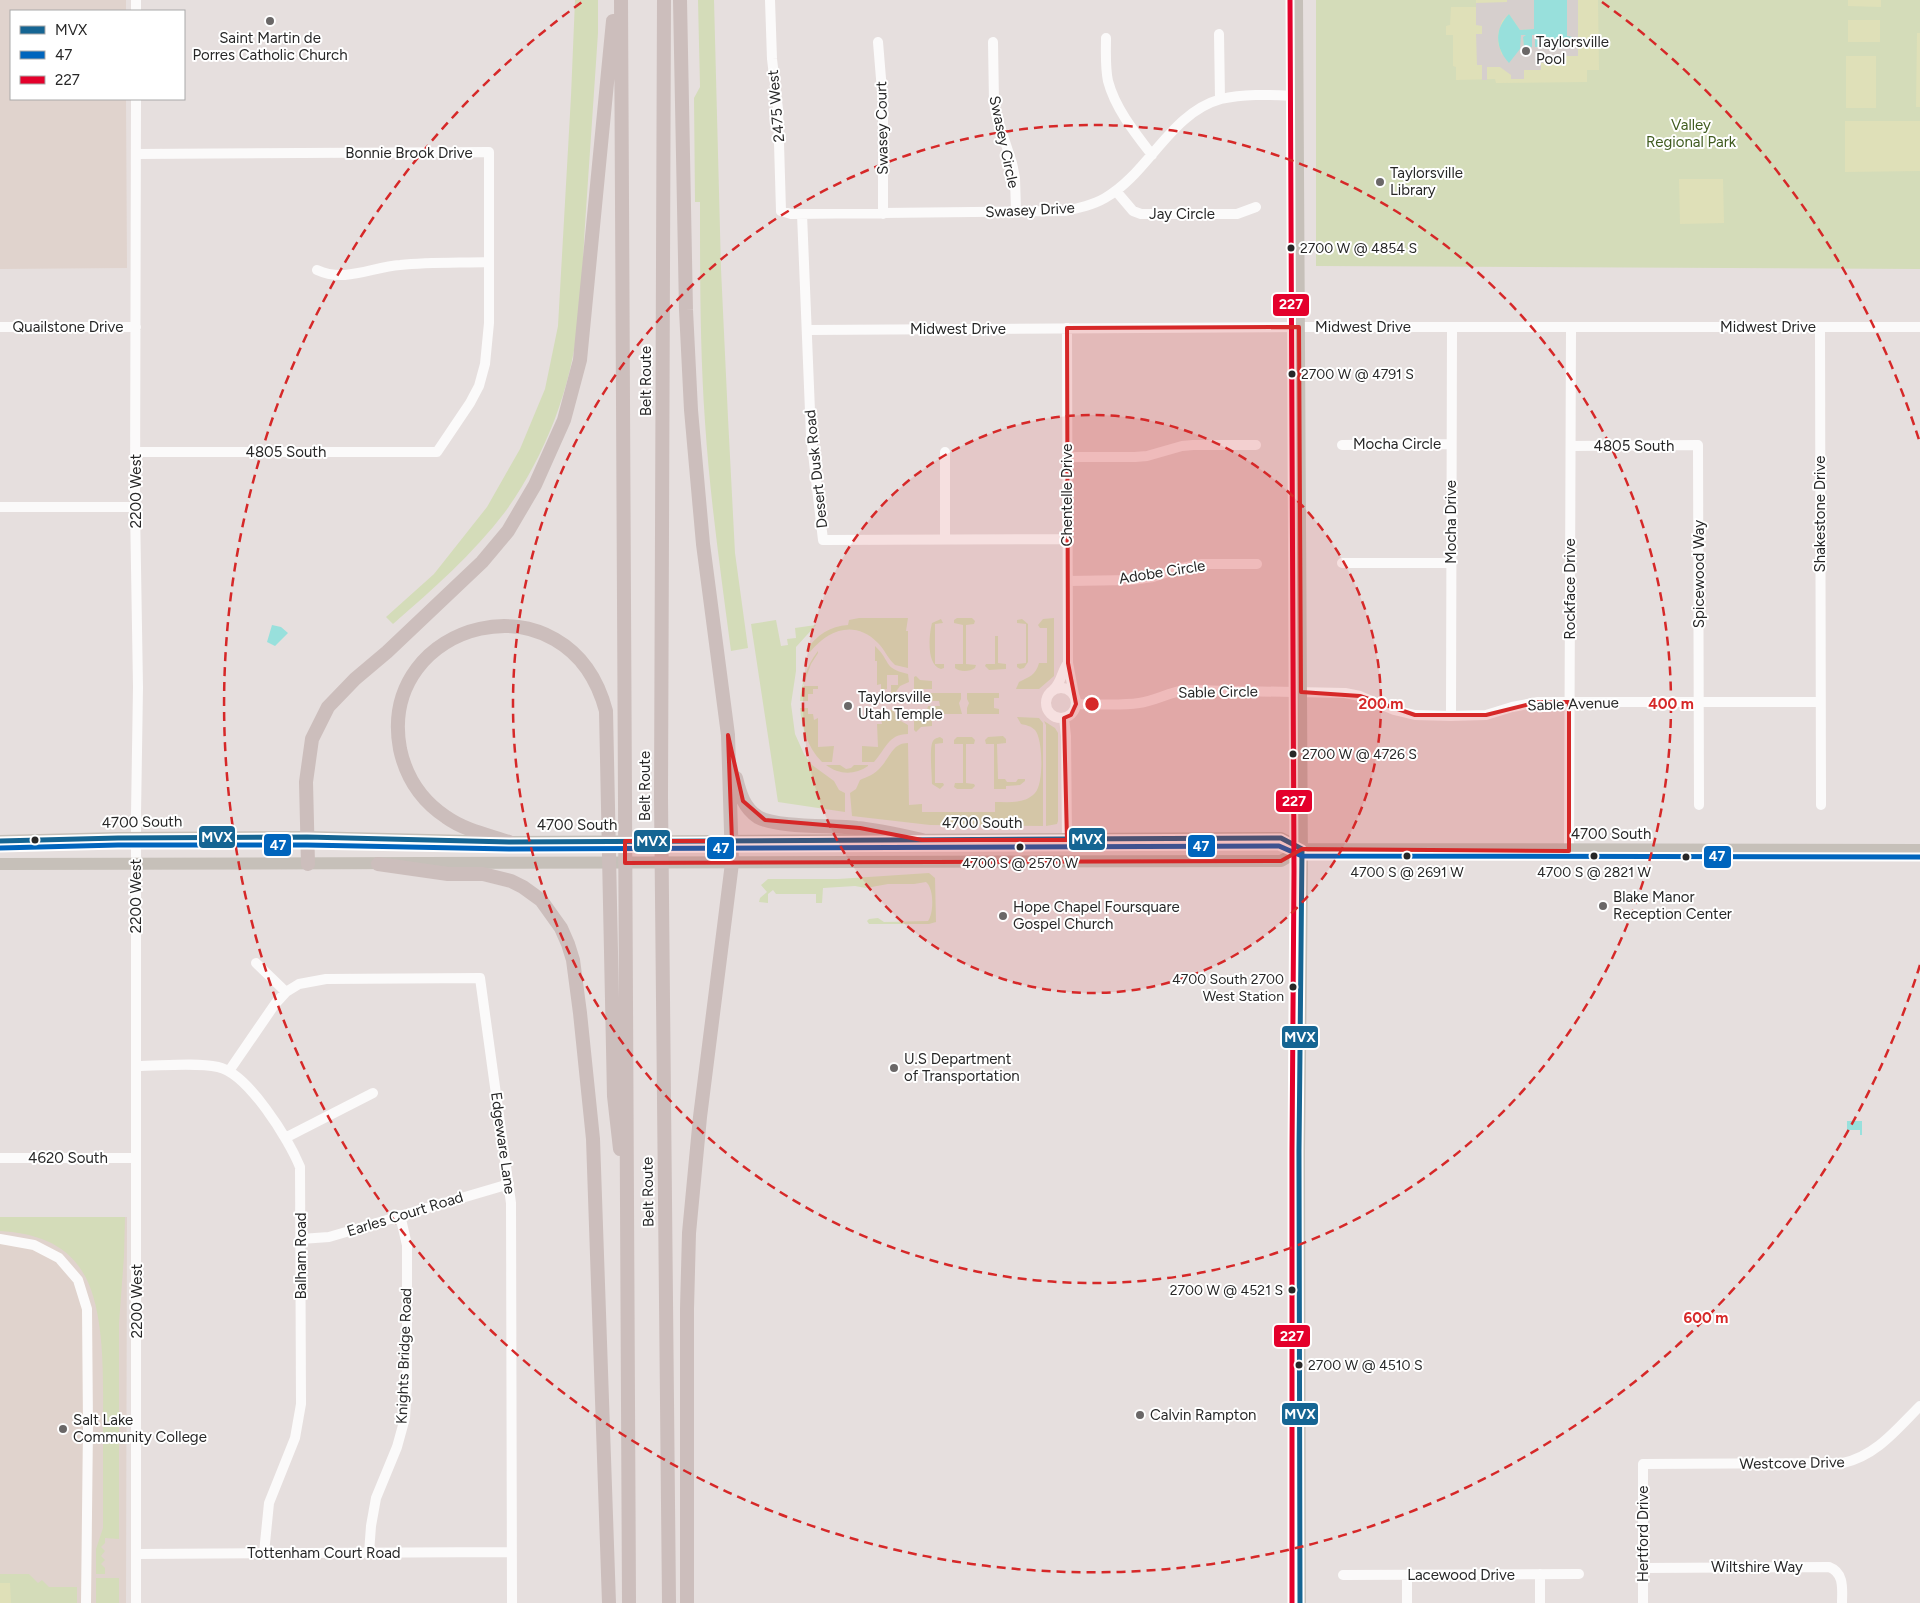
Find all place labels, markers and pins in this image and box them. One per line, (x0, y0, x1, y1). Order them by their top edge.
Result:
marker: Saint Martin de Porres Catholic Church (264, 15, 276, 27)
place label: Saint Martin de Porres Catholic Church (192, 29, 348, 64)
place label: Taylorsville Pool (1536, 33, 1609, 68)
marker: Taylorsville Pool (1520, 45, 1532, 57)
place label: Taylorsville Library (1390, 164, 1463, 199)
marker: Taylorsville Library (1374, 176, 1386, 188)
place label: 2700 W @ 4854 S (1300, 240, 1417, 257)
marker: 2700 W @ 4854 S (1286, 243, 1296, 253)
place label: 2700 W @ 4791 S (1301, 366, 1414, 383)
marker: 2700 W @ 4791 S (1287, 369, 1297, 379)
place label: Taylorsville Utah Temple (858, 688, 943, 723)
centre of rings (1083, 695, 1101, 713)
marker: Taylorsville Utah Temple (842, 700, 854, 712)
place label: 2700 W @ 4726 S (1302, 746, 1417, 763)
marker: 2700 W @ 4726 S (1288, 749, 1298, 759)
unlabelled marker (30, 835, 40, 845)
marker: 4700 S @ 2570 W (1015, 842, 1025, 852)
marker: 4700 S @ 2691 W (1402, 851, 1412, 861)
marker: 4700 S @ 2821 W (1589, 851, 1599, 861)
unlabelled marker (1681, 852, 1691, 862)
place label: 4700 S @ 2570 W (962, 855, 1079, 872)
place label: 4700 S @ 2691 W (1350, 864, 1464, 881)
place label: 4700 S @ 2821 W (1537, 864, 1652, 881)
place label: Blake Manor Reception Center (1613, 888, 1732, 923)
place label: Hope Chapel Foursquare Gospel Church (1013, 898, 1180, 933)
marker: Blake Manor Reception Center (1597, 900, 1609, 912)
marker: Hope Chapel Foursquare Gospel Church (997, 910, 1009, 922)
place label: 4700 South 2700 West Station (1172, 971, 1284, 1005)
marker: 4700 South 2700 West Station (1288, 982, 1298, 992)
place label: U.S Department of Transportation (904, 1050, 1020, 1085)
marker: U.S Department of Transportation (888, 1062, 900, 1074)
place label: 2700 W @ 4521 S (1170, 1282, 1283, 1299)
marker: 2700 W @ 4521 S (1287, 1285, 1297, 1295)
place label: 2700 W @ 4510 S (1308, 1357, 1423, 1374)
marker: 2700 W @ 4510 S (1294, 1360, 1304, 1370)
place label: Calvin Rampton (1150, 1406, 1257, 1424)
marker: Calvin Rampton (1134, 1409, 1146, 1421)
place label: Salt Lake Community College (73, 1411, 207, 1446)
marker: Salt Lake Community College (57, 1423, 69, 1435)

